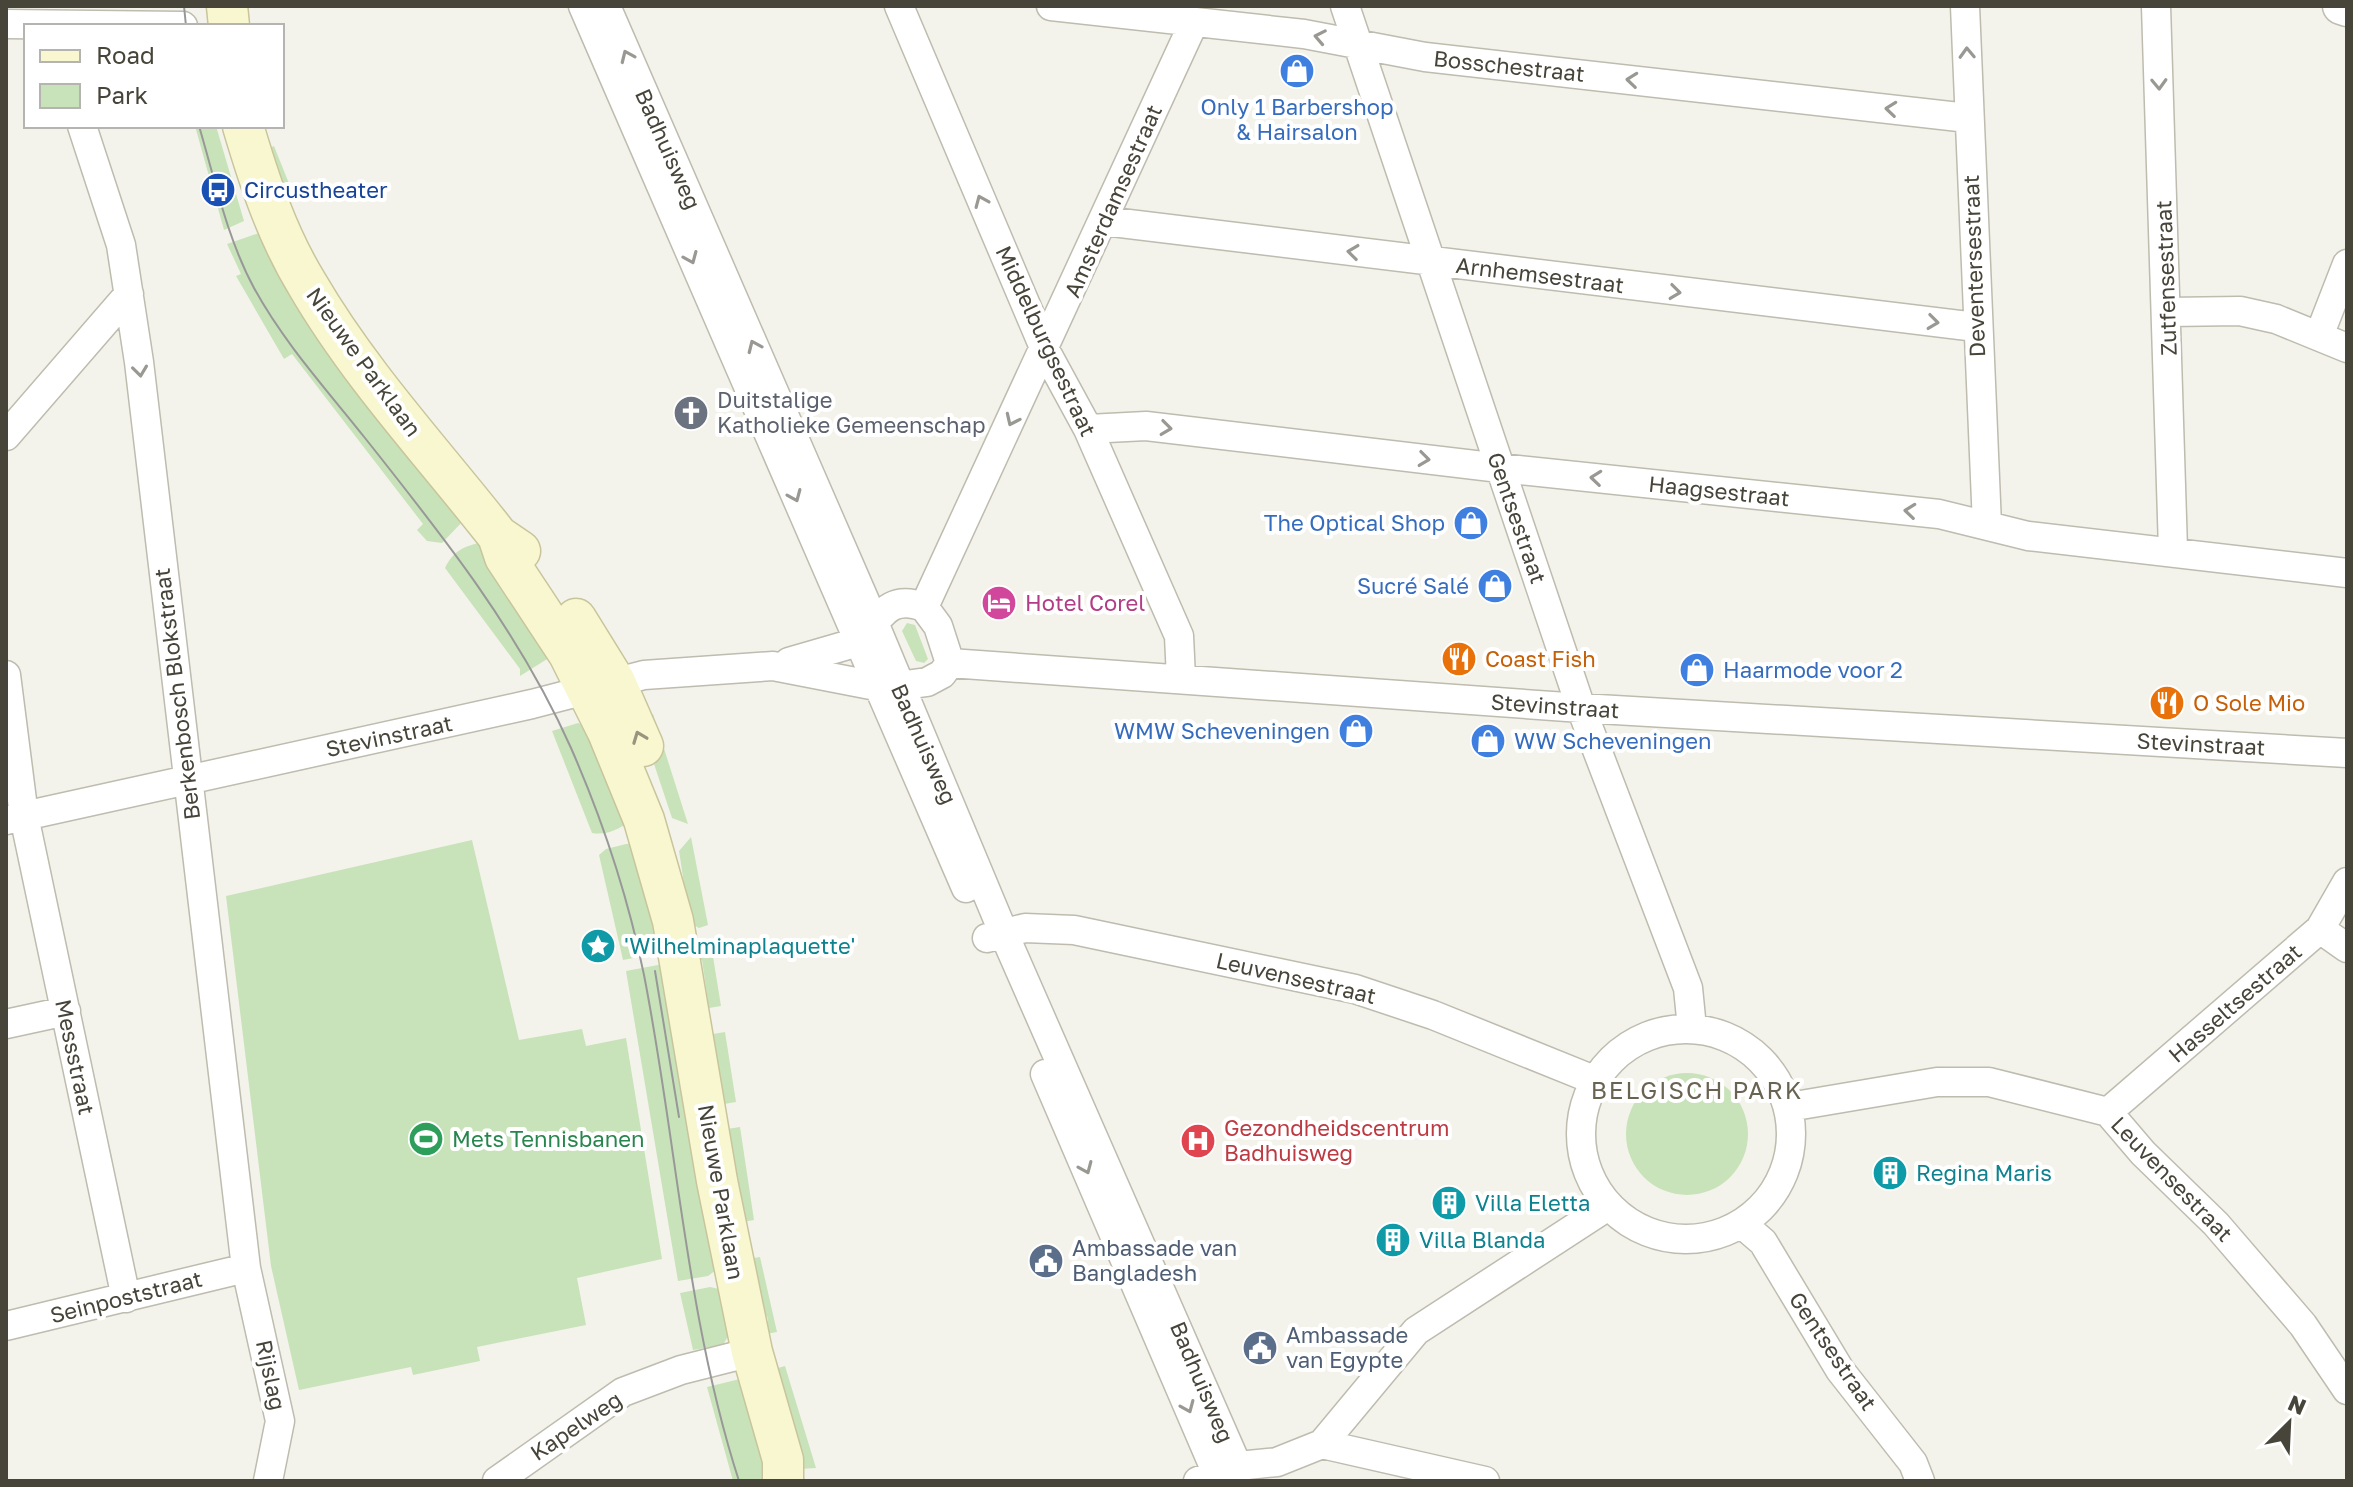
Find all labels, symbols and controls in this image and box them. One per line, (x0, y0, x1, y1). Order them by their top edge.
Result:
legend (24, 24, 284, 128)
one-way arrow (1313, 29, 1327, 46)
text: Road (96, 40, 155, 69)
street label: Bosschestraat (1432, 44, 1586, 87)
one-way arrow (1958, 46, 1975, 59)
one-way arrow (621, 50, 637, 64)
shop icon: Only 1 Barbershop & Hairsalon (1278, 52, 1316, 90)
one-way arrow (1625, 72, 1638, 89)
one-way arrow (2150, 78, 2167, 91)
text: Park (96, 80, 148, 109)
street label: Badhuisweg (630, 84, 707, 213)
place label: Only 1 Barbershop & Hairsalon (1201, 93, 1393, 145)
street label: Amsterdamsestraat (1058, 100, 1167, 301)
one-way arrow (1884, 101, 1897, 118)
bus stop icon: Circustheater (199, 171, 237, 209)
street label: Deventersestraat (1957, 174, 1990, 358)
place label: Circustheater (244, 176, 388, 203)
one-way arrow (974, 195, 990, 209)
street label: Zutfensestraat (2149, 200, 2182, 356)
street label: Middelburgsestraat (990, 241, 1102, 440)
one-way arrow (1346, 244, 1360, 261)
one-way arrow (682, 249, 698, 264)
street label: Arnhemsestraat (1454, 251, 1626, 298)
street label: Nieuwe Parklaan (301, 282, 428, 441)
one-way arrow (1668, 283, 1682, 300)
one-way arrow (1926, 313, 1940, 330)
one-way arrow (747, 340, 763, 354)
one-way arrow (131, 365, 148, 378)
place label: Duitstalige Katholieke Gemeenschap (717, 386, 986, 438)
church icon: Duitstalige Katholieke Gemeenschap (672, 394, 710, 432)
one-way arrow (1006, 412, 1022, 427)
one-way arrow (1160, 420, 1173, 437)
street label: Gentsestraat (1482, 449, 1553, 587)
one-way arrow (1418, 451, 1431, 468)
one-way arrow (1589, 470, 1602, 487)
street label: Haagsestraat (1647, 470, 1791, 511)
one-way arrow (785, 488, 801, 502)
one-way arrow (1903, 503, 1916, 520)
shop icon: The Optical Shop (1452, 504, 1490, 542)
place label: The Optical Shop (1264, 509, 1445, 536)
street label: Berkenbosch Blokstraat (148, 567, 205, 821)
shop icon: Sucré Salé (1476, 567, 1514, 605)
place label: Sucré Salé (1357, 572, 1469, 599)
hotel icon: Hotel Corel (980, 584, 1018, 622)
place label: Hotel Corel (1025, 589, 1145, 616)
restaurant icon: Coast Fish (1440, 640, 1478, 678)
place label: Coast Fish (1485, 645, 1596, 672)
shop icon: Haarmode voor 2 (1678, 651, 1716, 689)
place label: Haarmode voor 2 (1723, 656, 1903, 683)
street label: Badhuisweg (886, 679, 963, 808)
restaurant icon: O Sole Mio (2148, 684, 2186, 722)
street label: Stevinstraat (1490, 688, 1620, 723)
place label: O Sole Mio (2193, 689, 2305, 716)
street label: Stevinstraat (323, 709, 455, 762)
shop icon: WMW Scheveningen (1337, 712, 1375, 750)
place label: WMW Scheveningen (1114, 717, 1330, 744)
shop icon: WW Scheveningen (1469, 722, 1507, 760)
place label: WW Scheveningen (1514, 727, 1712, 754)
street label: Stevinstraat (2136, 727, 2266, 760)
one-way arrow (632, 731, 649, 745)
place icon: 'Wilhelminaplaquette' (579, 927, 617, 965)
place label: 'Wilhelminaplaquette' (624, 932, 855, 959)
street label: Hasseltsestraat (2163, 938, 2307, 1068)
street label: Leuvensestraat (1214, 946, 1379, 1009)
street label: Messstraat (50, 997, 101, 1117)
district label: BELGISCH PARK (1591, 1075, 1803, 1104)
street label: Nieuwe Parklaan (693, 1102, 750, 1282)
street label: Leuvensestraat (2106, 1111, 2239, 1247)
place label: Gezondheidscentrum Badhuisweg (1224, 1114, 1449, 1166)
sports icon: Mets Tennisbanen (407, 1120, 445, 1158)
hospital icon: Gezondheidscentrum Badhuisweg (1179, 1122, 1217, 1160)
place label: Mets Tennisbanen (452, 1125, 644, 1152)
building icon: Regina Maris (1871, 1154, 1909, 1192)
place label: Regina Maris (1916, 1159, 2052, 1186)
one-way arrow (1076, 1160, 1092, 1174)
building icon: Villa Eletta (1430, 1184, 1468, 1222)
place label: Villa Eletta (1475, 1189, 1590, 1216)
building icon: Villa Blanda (1374, 1221, 1412, 1259)
place label: Villa Blanda (1419, 1226, 1545, 1253)
place label: Ambassade van Bangladesh (1072, 1234, 1237, 1286)
public building icon: Ambassade van Bangladesh (1027, 1242, 1065, 1280)
street label: Seinpoststraat (47, 1265, 205, 1328)
street label: Gentsestraat (1784, 1286, 1883, 1415)
street label: Badhuisweg (1165, 1317, 1240, 1446)
place label: Ambassade van Egypte (1286, 1321, 1408, 1373)
public building icon: Ambassade van Egypte (1241, 1329, 1279, 1367)
street label: Rijslag (251, 1337, 292, 1413)
north arrow (2249, 1383, 2329, 1463)
street label: Kapelweg (525, 1385, 627, 1466)
text: N (2284, 1389, 2310, 1420)
one-way arrow (1179, 1399, 1195, 1413)

